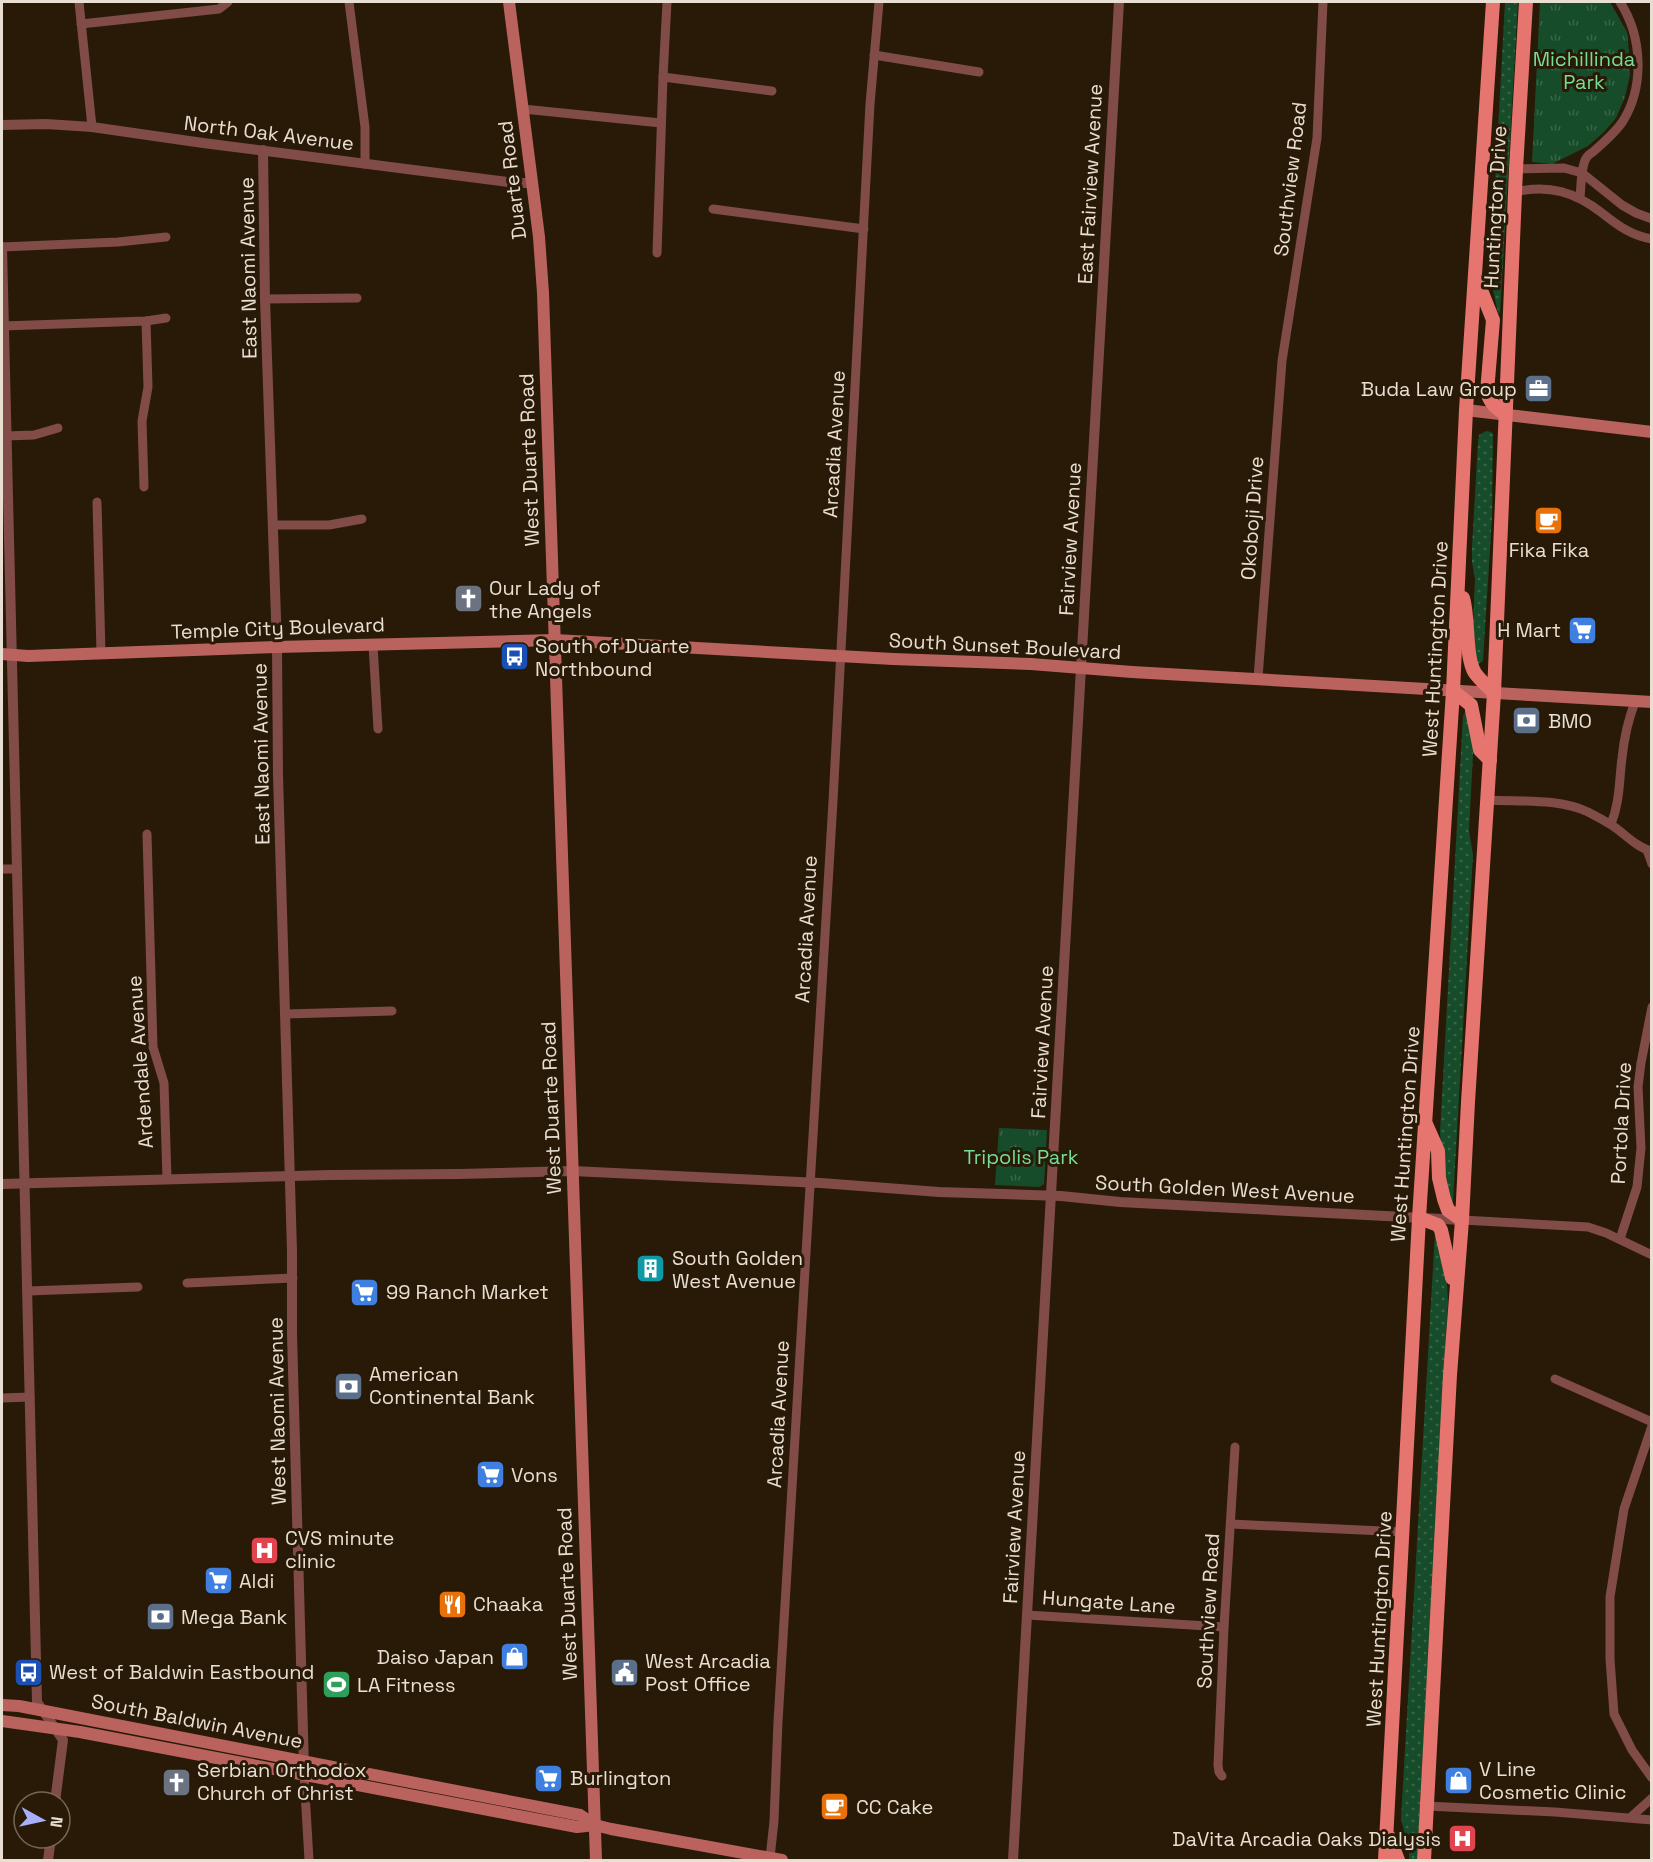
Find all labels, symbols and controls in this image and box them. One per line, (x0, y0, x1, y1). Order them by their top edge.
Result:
park label: Michillinda Park (1533, 46, 1635, 95)
street label: East Fairview Avenue (1072, 83, 1108, 285)
street label: Southview Road (1268, 100, 1312, 258)
street label: North Oak Avenue (183, 110, 355, 156)
street label: Duarte Road (492, 119, 532, 241)
street label: Huntington Drive (1478, 125, 1512, 289)
street label: East Naomi Avenue (233, 177, 263, 359)
street label: Arcadia Avenue (817, 370, 851, 518)
street label: West Duarte Road (513, 373, 545, 547)
office icon: Buda Law Group (1522, 373, 1554, 405)
place label: Buda Law Group (1361, 376, 1517, 402)
street label: Okoboji Drive (1235, 455, 1269, 581)
street label: Fairview Avenue (1053, 462, 1087, 616)
cafe icon: Fika Fika (1533, 504, 1565, 536)
place label: Fika Fika (1509, 537, 1589, 563)
street label: West Huntington Drive (1416, 540, 1454, 758)
place label: Our Lady of the Angels (489, 575, 601, 624)
church icon: Our Lady of the Angels (452, 583, 484, 615)
street label: Temple City Boulevard (171, 611, 385, 645)
supermarket icon: H Mart (1566, 614, 1598, 646)
place label: H Mart (1497, 617, 1561, 643)
street label: South Sunset Boulevard (888, 627, 1122, 665)
place label: South of Duarte Northbound (535, 633, 690, 682)
bus stop icon: South of Duarte Northbound (498, 641, 530, 673)
street label: East Naomi Avenue (246, 663, 276, 845)
bank icon: BMO (1511, 705, 1543, 737)
place label: BMO (1548, 708, 1592, 734)
street label: Arcadia Avenue (789, 855, 823, 1003)
street label: Fairview Avenue (1025, 965, 1059, 1119)
street label: Ardendale Avenue (121, 975, 159, 1149)
street label: West Duarte Road (535, 1021, 567, 1195)
street label: West Huntington Drive (1384, 1025, 1426, 1243)
street label: Portola Drive (1605, 1061, 1637, 1185)
park label: Tripolis Park (964, 1144, 1079, 1170)
street label: South Golden West Avenue (1095, 1169, 1355, 1209)
place label: South Golden West Avenue (672, 1245, 803, 1294)
building icon: South Golden West Avenue (635, 1253, 667, 1285)
supermarket icon: 99 Ranch Market (349, 1276, 381, 1308)
place label: 99 Ranch Market (386, 1279, 549, 1305)
street label: West Naomi Avenue (262, 1317, 292, 1505)
street label: Arcadia Avenue (761, 1340, 795, 1488)
place label: American Continental Bank (369, 1361, 535, 1410)
bank icon: American Continental Bank (332, 1370, 364, 1402)
street label: Fairview Avenue (997, 1450, 1031, 1604)
supermarket icon: Vons (474, 1459, 506, 1491)
place label: Vons (511, 1462, 558, 1488)
street label: West Duarte Road (551, 1507, 583, 1681)
street label: West Huntington Drive (1360, 1510, 1398, 1728)
place label: CVS minute clinic (285, 1525, 394, 1574)
street label: Southview Road (1191, 1533, 1225, 1689)
hospital icon: CVS minute clinic (248, 1534, 280, 1566)
supermarket icon: Aldi (202, 1565, 234, 1597)
place label: Aldi (239, 1568, 274, 1594)
street label: Hungate Lane (1041, 1584, 1177, 1620)
restaurant icon: Chaaka (436, 1588, 468, 1620)
place label: Chaaka (473, 1591, 543, 1617)
bank icon: Mega Bank (144, 1601, 176, 1633)
place label: Mega Bank (181, 1604, 288, 1630)
shop icon: Daiso Japan (499, 1641, 531, 1673)
place label: Daiso Japan (377, 1644, 494, 1670)
place label: West Arcadia Post Office (645, 1648, 771, 1697)
bus stop icon: West of Baldwin Eastbound (12, 1656, 44, 1688)
public building icon: West Arcadia Post Office (608, 1657, 640, 1689)
place label: West of Baldwin Eastbound (49, 1659, 314, 1685)
sports icon: LA Fitness (320, 1669, 352, 1701)
place label: LA Fitness (357, 1672, 455, 1698)
street label: South Baldwin Avenue (89, 1688, 305, 1754)
place label: V Line Cosmetic Clinic (1479, 1756, 1626, 1805)
place label: Serbian Orthodox Church of Christ (197, 1757, 367, 1806)
supermarket icon: Burlington (533, 1762, 565, 1794)
place label: Burlington (570, 1765, 671, 1791)
shop icon: V Line Cosmetic Clinic (1442, 1765, 1474, 1797)
church icon: Serbian Orthodox Church of Christ (160, 1766, 192, 1798)
north arrow (12, 1790, 72, 1850)
cafe icon: CC Cake (819, 1791, 851, 1823)
place label: CC Cake (856, 1794, 933, 1820)
text: N (45, 1815, 68, 1829)
hospital icon: DaVita Arcadia Oaks Dialysis (1446, 1823, 1478, 1855)
place label: DaVita Arcadia Oaks Dialysis (1172, 1826, 1441, 1852)

